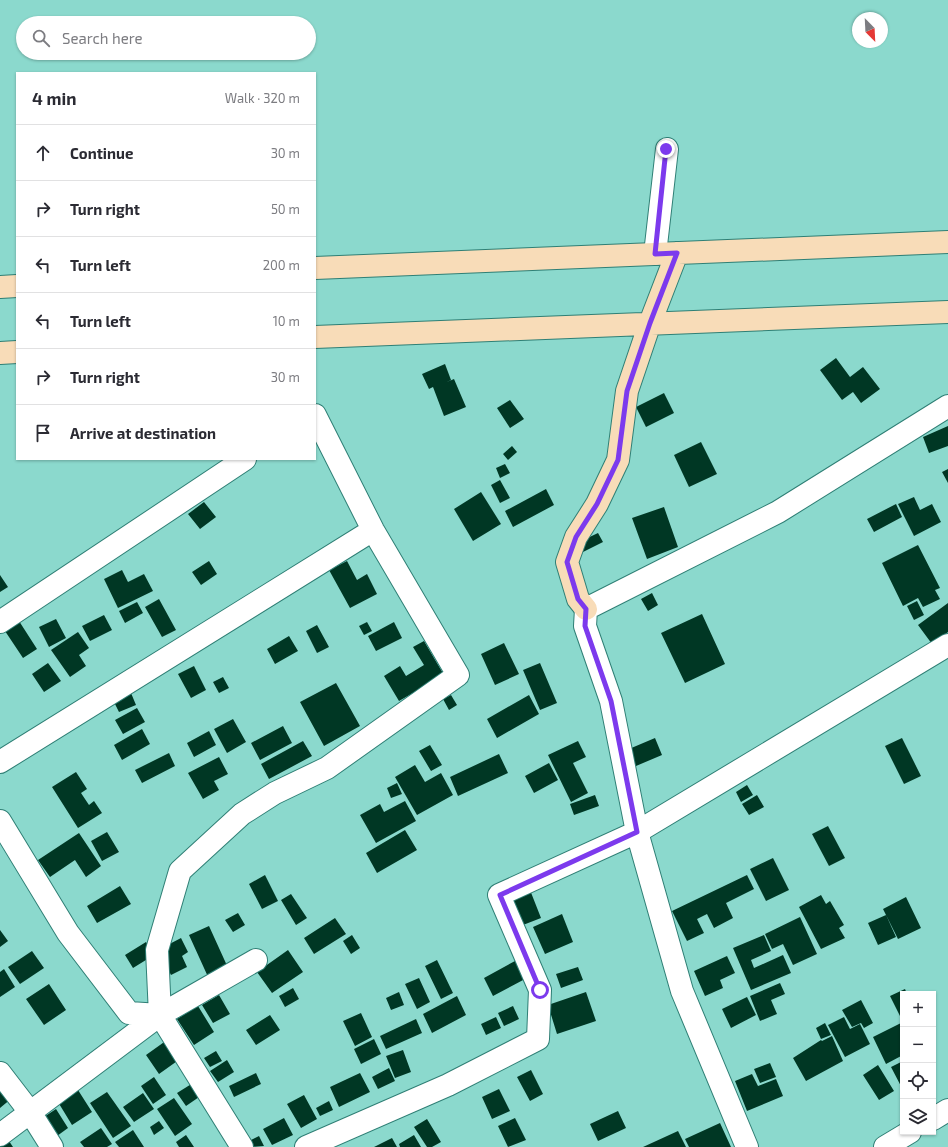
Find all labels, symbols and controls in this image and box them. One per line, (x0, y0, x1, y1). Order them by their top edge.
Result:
north arrow (852, 12, 888, 48)
search box (16, 16, 316, 60)
icon: search (30, 27, 52, 49)
text: Search here (62, 29, 143, 47)
text: 4 min (32, 88, 76, 108)
text: Walk · 320 m (225, 90, 300, 106)
route end (657, 140, 675, 158)
icon: ahead (32, 142, 54, 164)
text: Continue (70, 144, 133, 162)
text: 30 m (271, 145, 300, 161)
icon: right (32, 198, 54, 220)
text: Turn right (70, 200, 140, 218)
text: 50 m (271, 201, 300, 217)
icon: left (32, 254, 54, 276)
text: Turn left (70, 256, 131, 274)
text: 200 m (263, 257, 300, 273)
icon: left (32, 310, 54, 332)
text: Turn left (70, 312, 131, 330)
text: 10 m (273, 313, 300, 329)
icon: right (32, 366, 54, 388)
text: Turn right (70, 368, 140, 386)
text: 30 m (271, 369, 300, 385)
icon: arrive (32, 422, 54, 444)
text: Arrive at destination (70, 424, 216, 442)
route start (531, 981, 549, 999)
map controls (900, 991, 936, 1135)
button: + (900, 991, 936, 1027)
button: − (900, 1027, 936, 1063)
button: locate (900, 1063, 936, 1099)
button: layers (900, 1099, 936, 1135)

